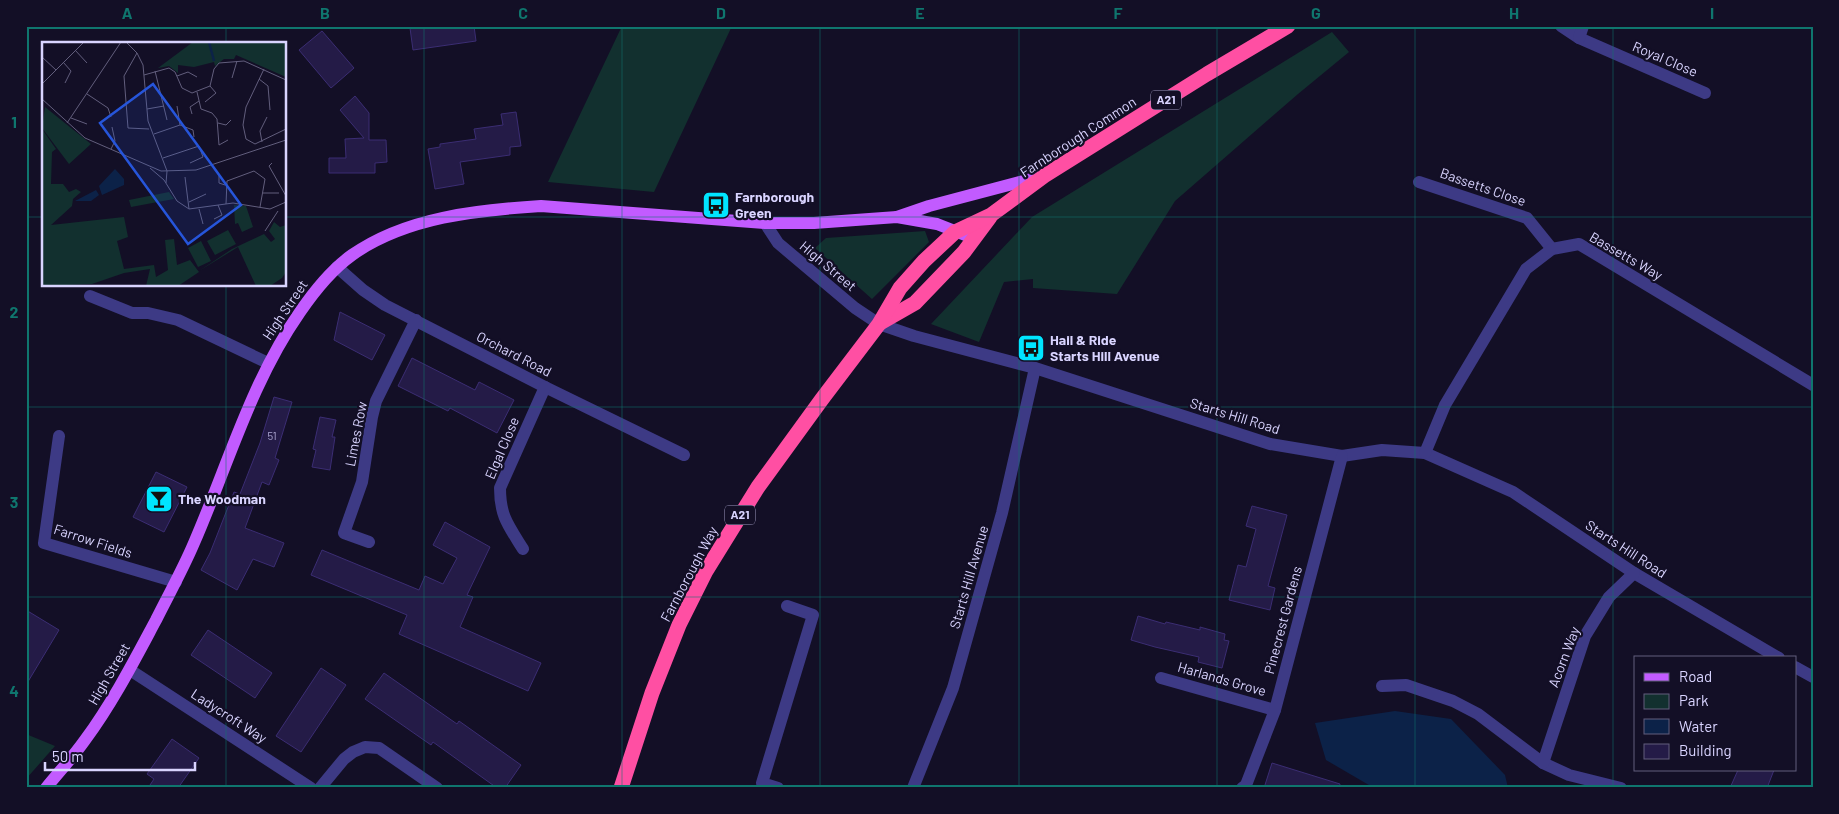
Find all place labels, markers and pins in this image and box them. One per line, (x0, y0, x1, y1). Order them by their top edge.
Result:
place label: Farnborough Green (735, 188, 814, 221)
bus stop icon: Farnborough Green (701, 190, 731, 220)
place label: Hail & Ride Starts Hill Avenue (1050, 331, 1160, 364)
bus stop icon: Hail & Ride Starts Hill Avenue (1016, 333, 1046, 363)
bar icon: The Woodman (144, 484, 174, 514)
place label: The Woodman (178, 490, 266, 507)

